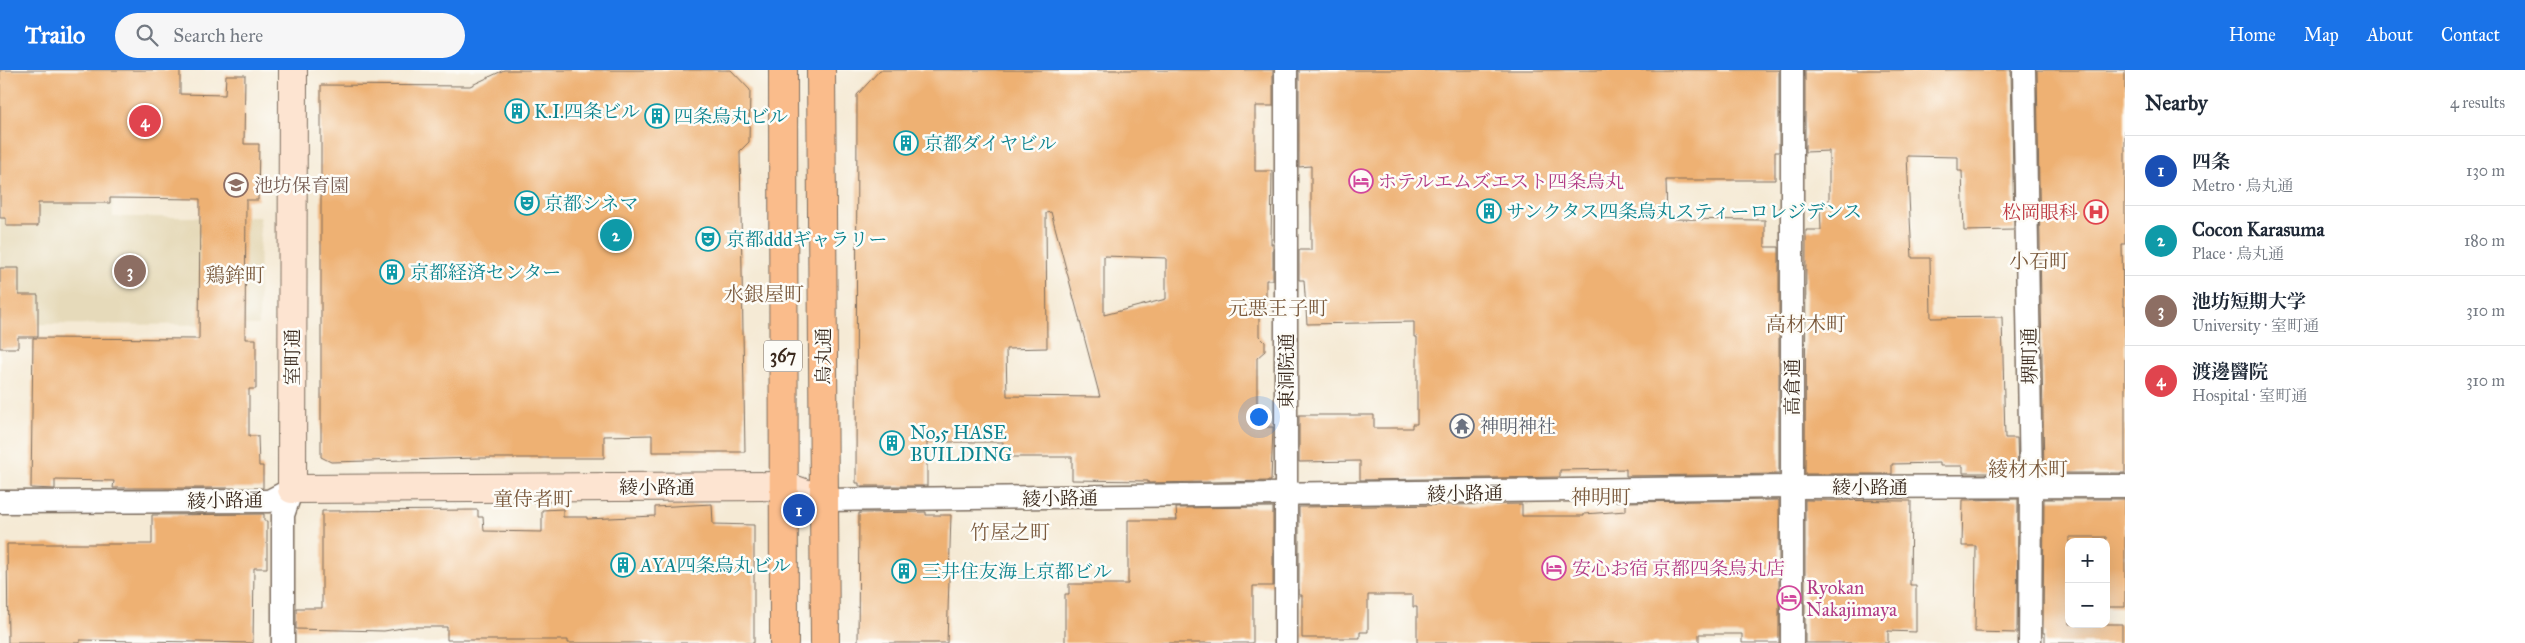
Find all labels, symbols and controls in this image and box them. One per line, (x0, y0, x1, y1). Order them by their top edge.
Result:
search box (115, 13, 465, 58)
text: Trailo (25, 20, 85, 50)
icon: search (133, 21, 161, 49)
text: Search here (173, 24, 263, 47)
text: Home (2229, 24, 2276, 46)
text: Map (2304, 24, 2339, 46)
text: About (2367, 24, 2413, 46)
text: Contact (2441, 24, 2500, 46)
text: Nearby (2145, 90, 2208, 116)
text: 4 results (2450, 93, 2505, 112)
building icon: K.I.四条ビル (504, 98, 530, 124)
place label: K.I.四条ビル (534, 100, 640, 123)
pin: 4 (129, 102, 161, 140)
building icon: 四条烏丸ビル (644, 103, 670, 129)
place label: 四条烏丸ビル (674, 105, 788, 128)
building icon: 京都ダイヤビル (893, 130, 919, 156)
place label: 京都ダイヤビル (924, 132, 1057, 155)
text: 四条 (2192, 150, 2230, 173)
text: 1 (2158, 161, 2164, 180)
text: 130 m (2466, 161, 2505, 180)
hotel icon: ホテルエムズエスト四条烏丸 (1348, 168, 1374, 194)
place label: ホテルエムズエスト四条烏丸 (1378, 170, 1624, 193)
school or university icon: 池坊保育園 (223, 172, 249, 198)
place label: 池坊保育園 (254, 174, 349, 197)
text: Metro · 烏丸通 (2192, 176, 2293, 195)
theatre icon: 京都シネマ (514, 190, 540, 216)
place label: 京都シネマ (544, 192, 638, 215)
building icon: サンクタス四条烏丸スティーロレジデンス (1476, 198, 1502, 224)
hospital icon: 松岡眼科 (2083, 199, 2109, 225)
place label: サンクタス四条烏丸スティーロレジデンス (1506, 200, 1862, 223)
place label: 松岡眼科 (2002, 201, 2078, 224)
pin: 2 (600, 216, 632, 254)
text: Cocon Karasuma (2192, 218, 2324, 241)
theatre icon: 京都dddギャラリー (695, 226, 721, 252)
place label: 京都dddギャラリー (726, 228, 888, 251)
text: 2 (2157, 231, 2165, 250)
text: 180 m (2464, 231, 2505, 250)
text: Place · 烏丸通 (2192, 244, 2284, 263)
district label: 小石町 (2009, 249, 2069, 273)
pin: 3 (114, 252, 146, 290)
building icon: 京都経済センター (379, 259, 405, 285)
place label: 京都経済センター (410, 261, 561, 284)
district label: 鶏鉾町 (205, 263, 265, 287)
district label: 水銀屋町 (724, 282, 804, 306)
text: 池坊短期大学 (2192, 290, 2306, 313)
district label: 元悪王子町 (1228, 296, 1328, 320)
text: 3 (2158, 301, 2164, 320)
text: 310 m (2466, 301, 2505, 320)
district label: 高材木町 (1766, 312, 1846, 336)
text: University · 室町通 (2192, 316, 2319, 335)
street label: 烏丸通 (812, 327, 835, 385)
street label: 堺町通 (2018, 327, 2041, 385)
street label: 室町通 (281, 328, 304, 386)
street label: 東洞院通 (1275, 333, 1298, 409)
road number: 367 (764, 340, 802, 372)
street label: 高倉通 (1781, 358, 1804, 416)
text: 渡邊醫院 (2192, 360, 2268, 383)
text: 4 (2157, 371, 2165, 390)
text: 310 m (2466, 371, 2505, 390)
text: Hospital · 室町通 (2192, 386, 2307, 405)
your location (1246, 404, 1272, 430)
temple icon: 神明神社 (1449, 413, 1475, 439)
place label: 神明神社 (1480, 415, 1556, 438)
place label: No,5 HASE BUILDING (910, 421, 1012, 466)
building icon: No,5 HASE BUILDING (879, 430, 905, 456)
district label: 綾材木町 (1988, 457, 2068, 481)
street label: 綾小路通 (619, 476, 695, 499)
street label: 綾小路通 (1832, 476, 1908, 499)
street label: 綾小路通 (1427, 481, 1503, 506)
district label: 神明町 (1571, 485, 1631, 509)
street label: 綾小路通 (1022, 486, 1098, 511)
district label: 童侍者町 (493, 487, 573, 511)
street label: 綾小路通 (187, 488, 263, 513)
pin: 1 (783, 491, 815, 529)
district label: 竹屋之町 (970, 520, 1050, 544)
map controls (2065, 538, 2110, 628)
button: + (2065, 538, 2110, 583)
building icon: AYA四条烏丸ビル (610, 552, 636, 578)
place label: AYA四条烏丸ビル (639, 554, 791, 577)
hotel icon: 安心お宿 京都四条烏丸店 (1541, 555, 1567, 581)
place label: 安心お宿 京都四条烏丸店 (1572, 557, 1785, 580)
building icon: 三井住友海上京都ビル (891, 558, 917, 584)
place label: 三井住友海上京都ビル (922, 560, 1112, 583)
place label: Ryokan Nakajimaya (1806, 576, 1898, 621)
button: − (2065, 583, 2110, 628)
hotel icon: Ryokan Nakajimaya (1776, 585, 1802, 611)

